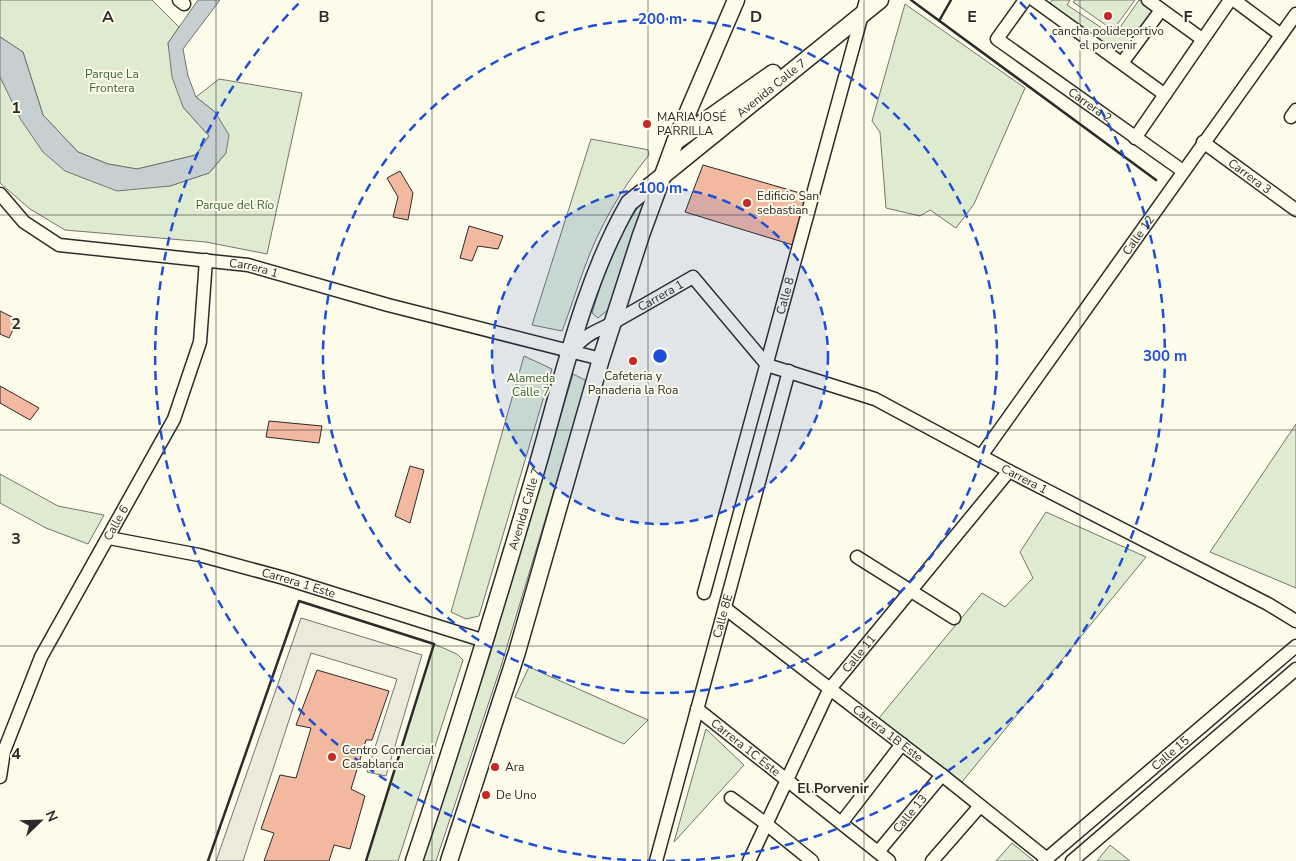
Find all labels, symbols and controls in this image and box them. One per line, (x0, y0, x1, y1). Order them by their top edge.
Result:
text: A (102, 6, 114, 28)
text: B (318, 6, 330, 28)
text: C (535, 6, 546, 28)
text: D (750, 6, 762, 28)
text: E (967, 6, 977, 28)
text: F (1184, 6, 1193, 28)
text: 200 m (638, 9, 682, 29)
marker: cancha polideportivo el porvenir (1102, 10, 1114, 22)
place label: cancha polideportivo el porvenir (1052, 23, 1164, 53)
street label: Avenida Calle 7 (733, 55, 809, 121)
park label: Parque La Frontera (85, 66, 139, 96)
street label: Carrera 2 (1065, 84, 1115, 126)
text: 1 (11, 97, 21, 119)
place label: MARIA JOSÉ PARRILLA (657, 109, 726, 139)
marker: MARIA JOSÉ PARRILLA (641, 118, 653, 130)
street label: Carrera 3 (1225, 155, 1275, 197)
text: 100 m (638, 178, 682, 198)
place label: Edificio San sebastian (757, 188, 819, 218)
park label: Parque del Río (196, 197, 275, 213)
marker: Edificio San sebastian (741, 197, 753, 209)
street label: Calle 12 (1119, 212, 1158, 258)
street label: Carrera 1 (228, 255, 280, 281)
street label: Calle 8 (772, 275, 798, 316)
street label: Carrera 1 (635, 276, 686, 315)
text: 2 (11, 313, 21, 335)
text: 300 m (1143, 346, 1187, 366)
centre of rings (651, 347, 669, 365)
marker: Cafeteria y Panaderia la Roa (627, 355, 639, 367)
place label: Cafeteria y Panaderia la Roa (588, 368, 678, 398)
park label: Alameda Calle 7 (507, 370, 555, 400)
street label: Carrera 1 (998, 460, 1050, 498)
street label: Avenida Calle 7 (505, 466, 544, 552)
street label: Calle 6 (100, 502, 132, 543)
text: 3 (11, 528, 21, 550)
street label: Carrera 1 Este (260, 564, 337, 602)
street label: Calle 8E (709, 592, 736, 640)
street label: Calle 11 (838, 631, 880, 676)
street label: Carrera 1B Este (849, 701, 926, 765)
street label: Carrera 1C Este (708, 715, 784, 780)
street label: Calle 15 (1148, 732, 1193, 774)
place label: Centro Comercial Casablanca (342, 742, 435, 772)
text: 4 (11, 743, 21, 765)
marker: Centro Comercial Casablanca (326, 751, 338, 763)
place label: Ara (505, 759, 524, 775)
marker: Ara (489, 761, 501, 773)
district label: El Porvenir (797, 779, 869, 798)
place label: De Uno (496, 787, 537, 803)
marker: De Uno (480, 789, 492, 801)
street label: Calle 13 (889, 791, 931, 836)
north arrow (15, 796, 65, 846)
text: N (41, 808, 62, 825)

